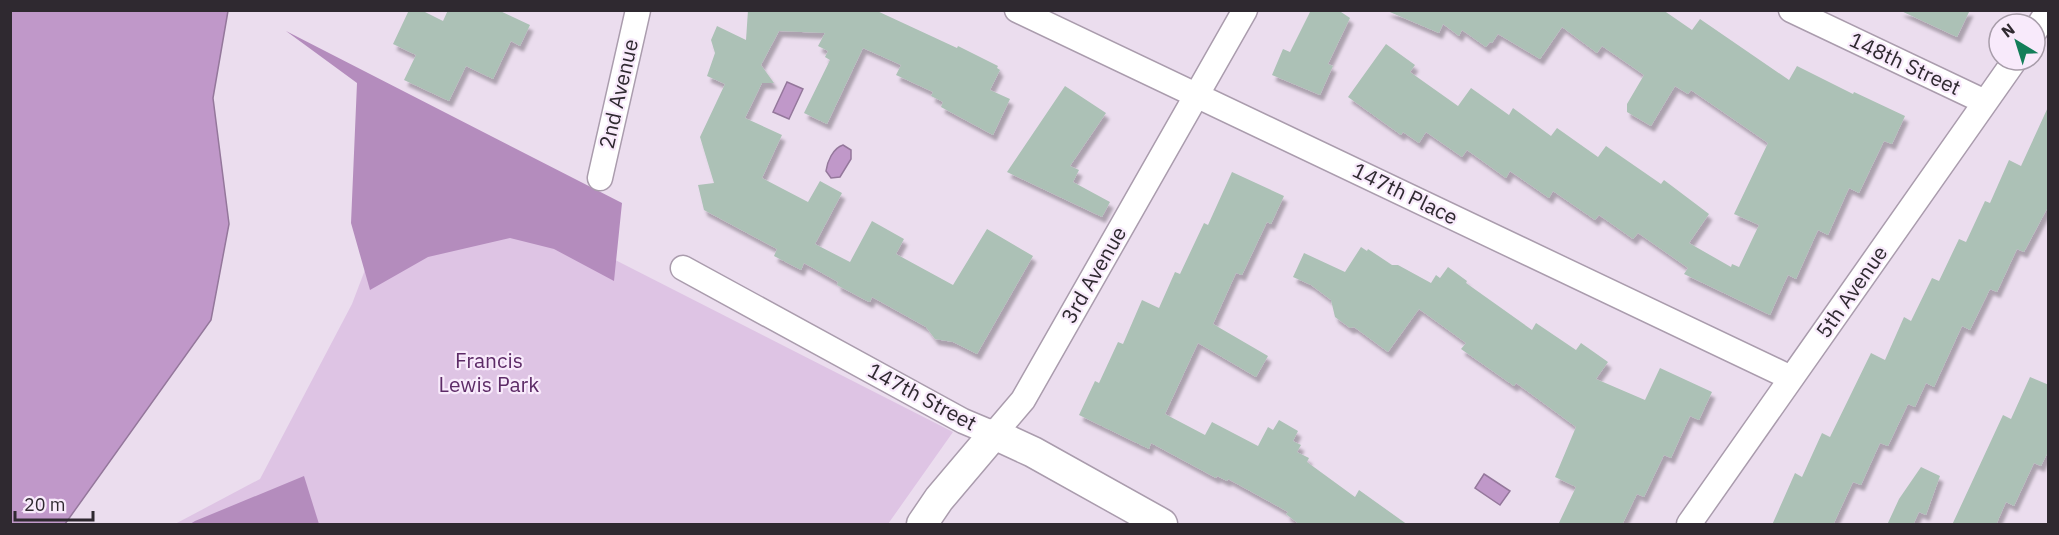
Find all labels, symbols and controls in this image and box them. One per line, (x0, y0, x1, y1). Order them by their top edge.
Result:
north arrow (1987, 12, 2047, 72)
text: N (1997, 19, 2018, 42)
street label: 148th Street (1845, 25, 1966, 101)
street label: 2nd Avenue (592, 36, 644, 151)
street label: 147th Place (1348, 156, 1463, 231)
street label: 3rd Avenue (1054, 221, 1132, 328)
street label: 5th Avenue (1809, 240, 1893, 343)
park label: Francis Lewis Park (439, 346, 539, 398)
street label: 147th Street (863, 356, 982, 437)
scale bar (15, 484, 93, 522)
text: 20 m (24, 493, 66, 516)

